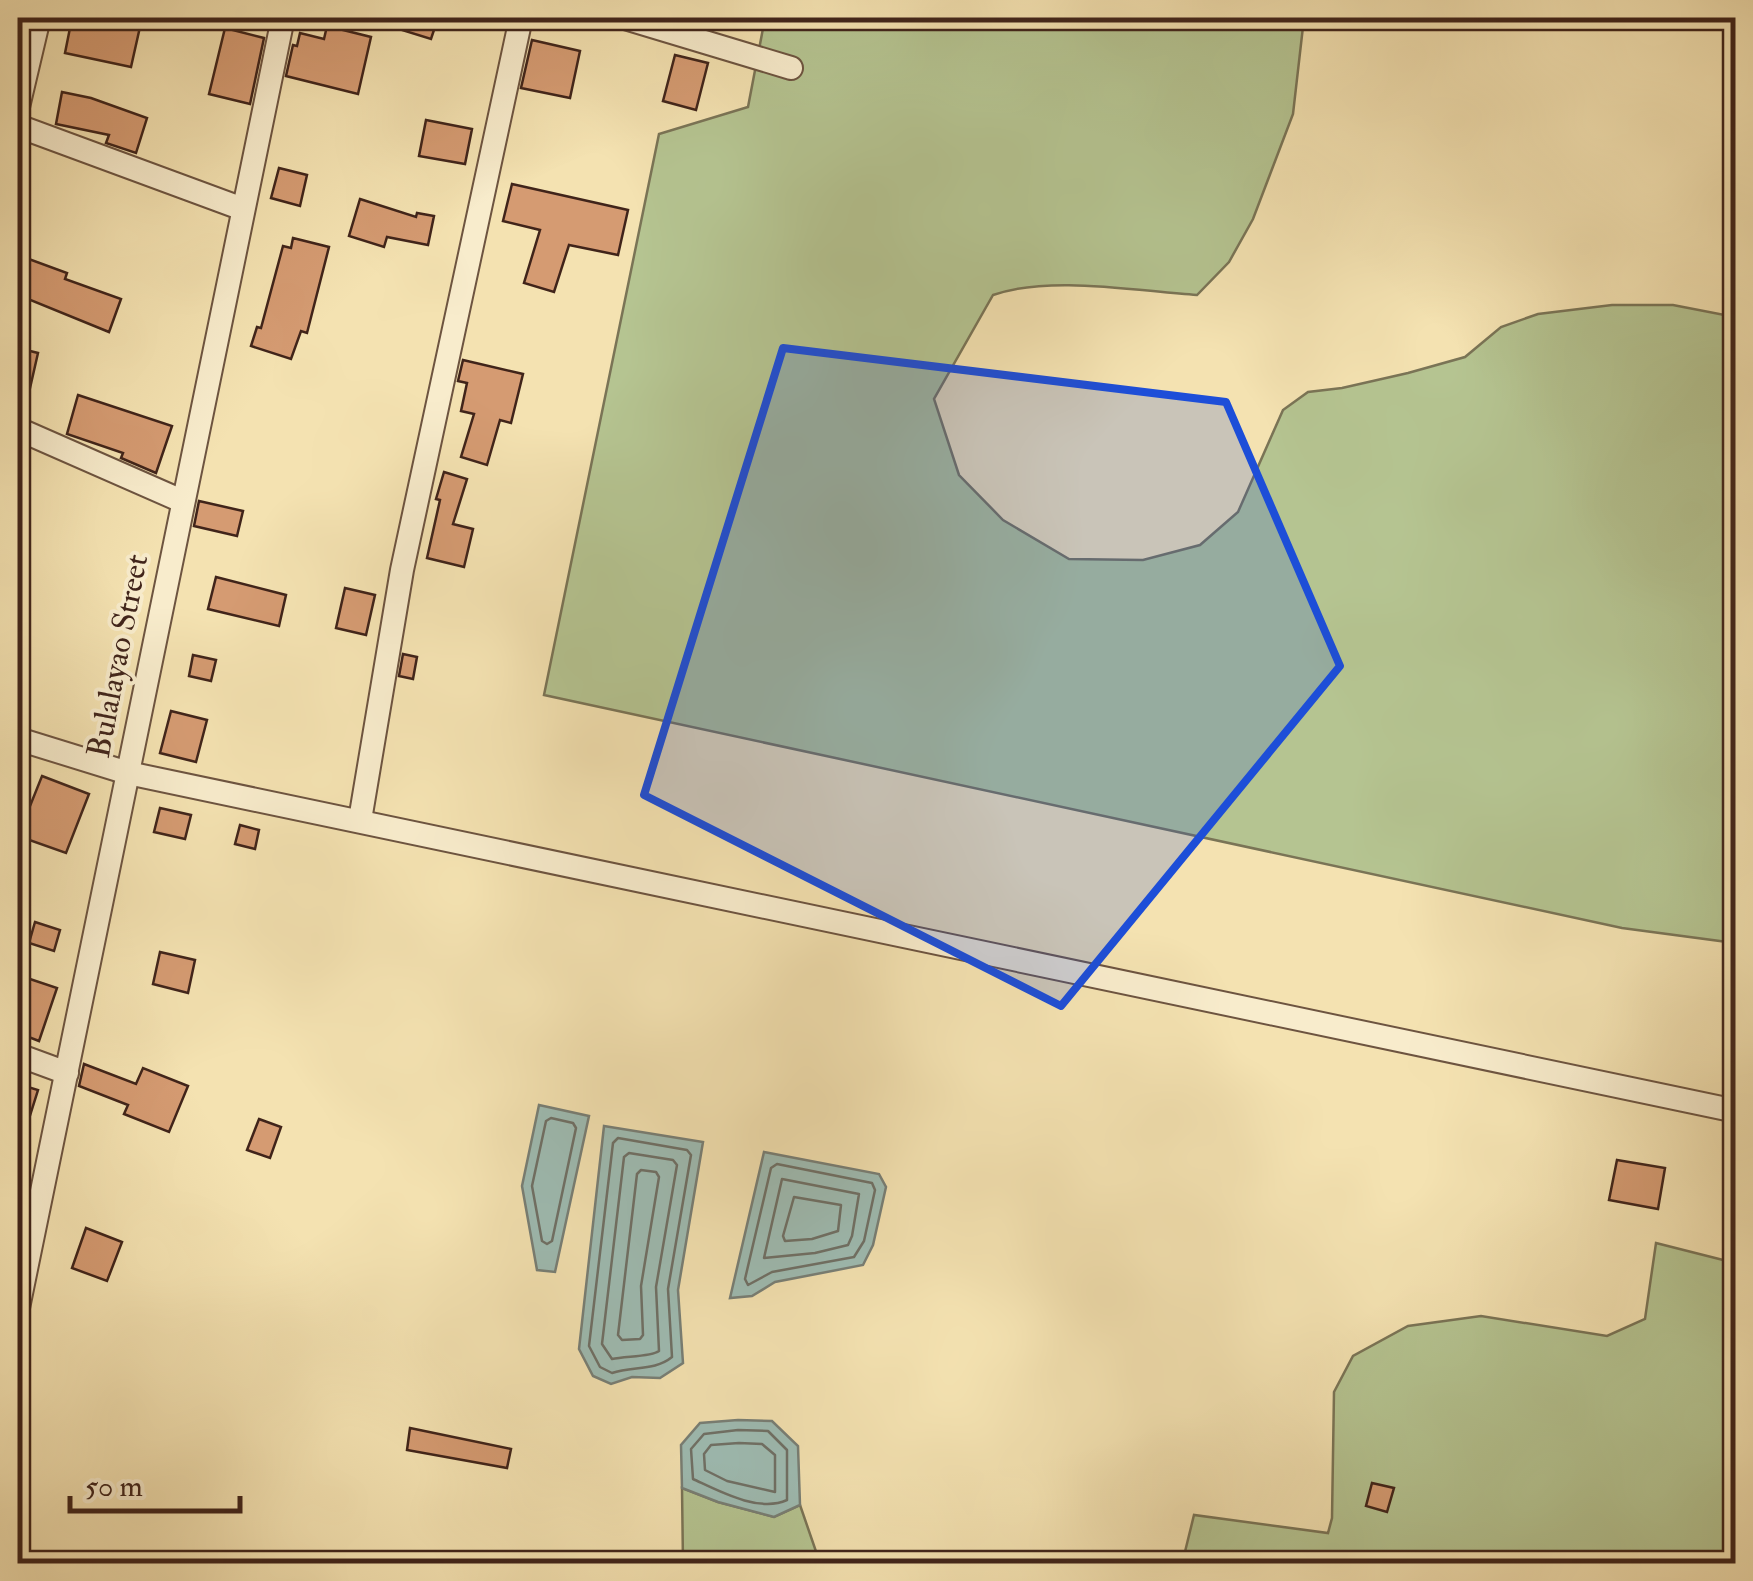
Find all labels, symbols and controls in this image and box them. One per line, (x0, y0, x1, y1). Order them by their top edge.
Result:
street label: Bulalayao Street (79, 551, 157, 761)
scale bar (70, 1451, 240, 1513)
text: 50 m (85, 1468, 143, 1505)

